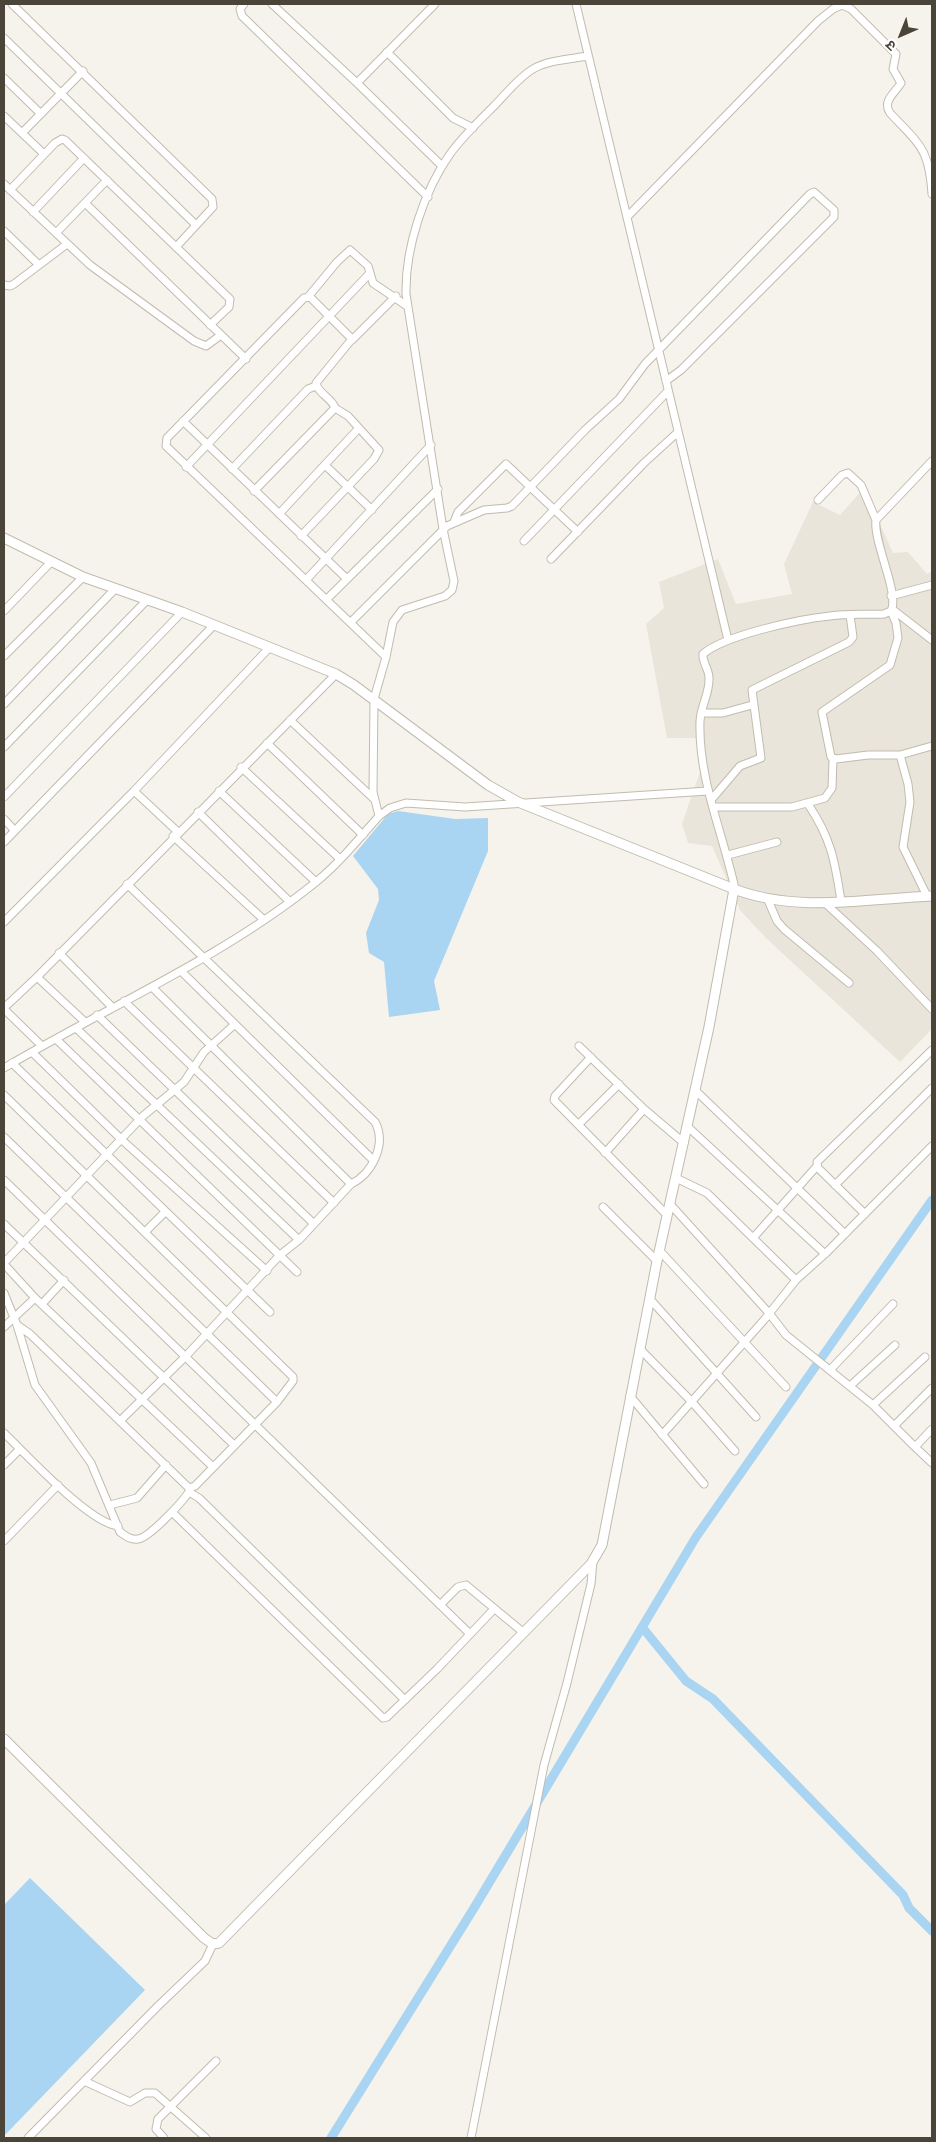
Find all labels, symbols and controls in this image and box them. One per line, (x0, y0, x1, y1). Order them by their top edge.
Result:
north arrow (876, 10, 926, 60)
text: उ (881, 36, 900, 55)

